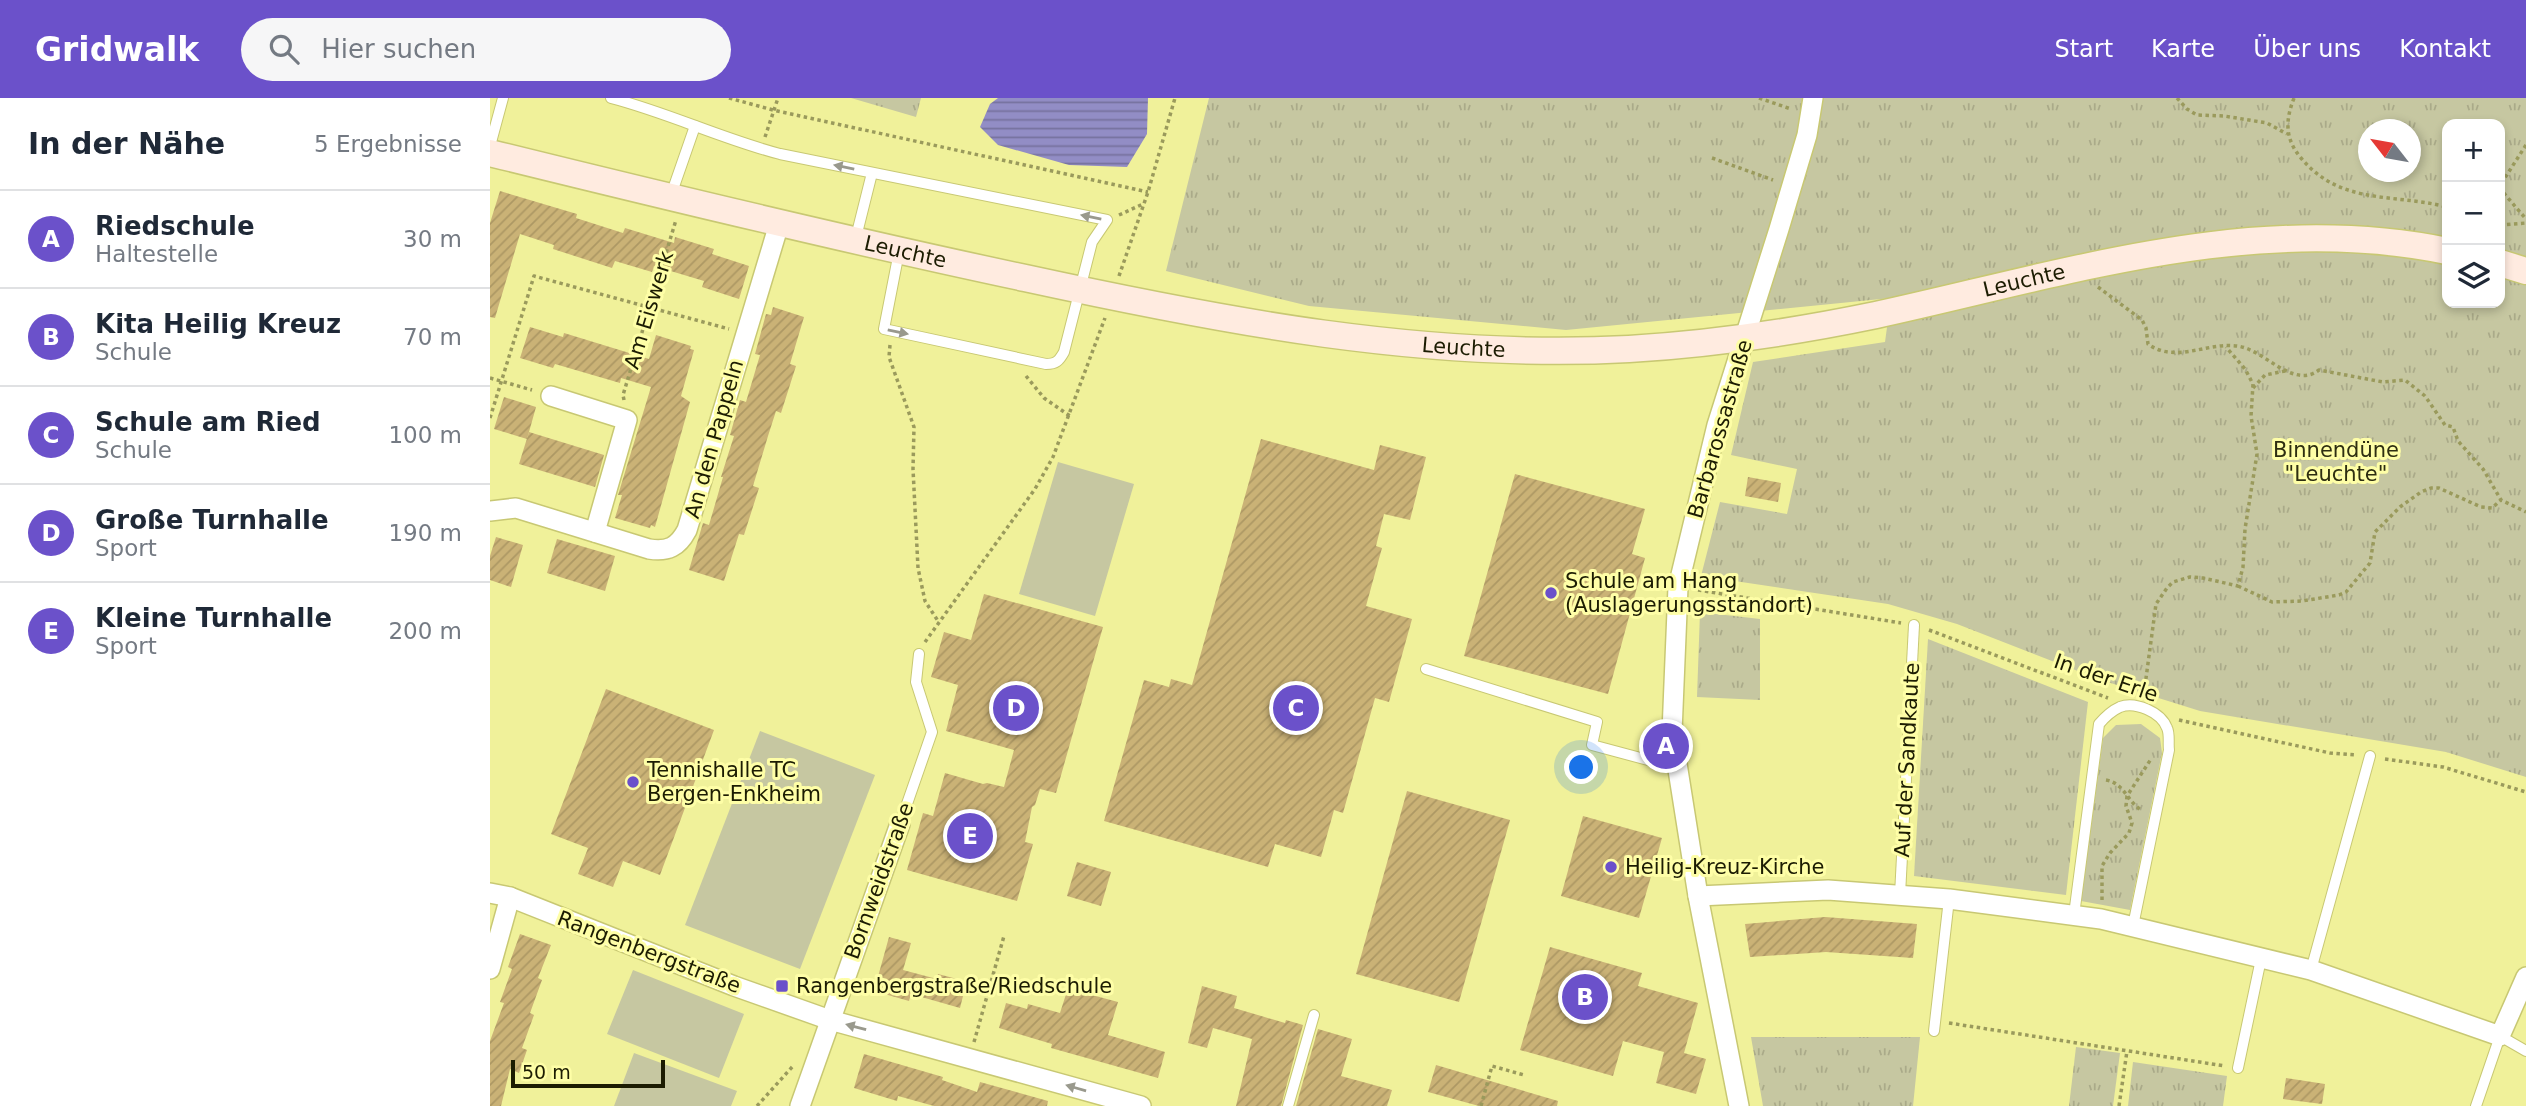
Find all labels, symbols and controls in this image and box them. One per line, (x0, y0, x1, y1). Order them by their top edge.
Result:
search box (241, 18, 731, 81)
text: Gridwalk (35, 30, 199, 69)
icon: search (265, 30, 303, 68)
text: Hier suchen (321, 34, 476, 64)
text: Start (2054, 35, 2113, 63)
text: Karte (2151, 35, 2215, 63)
text: Über uns (2253, 35, 2361, 63)
text: Kontakt (2399, 35, 2491, 63)
north arrow (2358, 119, 2421, 182)
map controls (2442, 119, 2505, 308)
button: + (2442, 119, 2505, 182)
text: In der Nähe (28, 126, 225, 161)
text: 5 Ergebnisse (314, 131, 462, 157)
one-way arrow (833, 162, 855, 173)
button: − (2442, 182, 2505, 245)
text: Riedschule (95, 211, 255, 241)
one-way arrow (1080, 211, 1102, 222)
text: A (42, 226, 60, 252)
text: 30 m (403, 226, 462, 252)
street label: Leuchte (862, 231, 949, 273)
text: Haltestelle (95, 241, 218, 267)
button: layers (2442, 245, 2505, 308)
street label: Am Eiswerk (620, 247, 679, 372)
street label: Leuchte (1981, 260, 2067, 302)
text: Kita Heilig Kreuz (95, 309, 341, 339)
text: B (42, 324, 60, 350)
text: 70 m (403, 324, 462, 350)
one-way arrow (887, 326, 909, 337)
street label: Leuchte (1421, 333, 1506, 362)
street label: Barbarossastraße (1683, 337, 1757, 521)
text: Schule (95, 339, 172, 365)
street label: An den Pappeln (680, 357, 748, 521)
text: Schule am Ried (95, 407, 321, 437)
text: C (43, 422, 59, 448)
text: 100 m (388, 422, 462, 448)
text: Schule (95, 437, 172, 463)
park label: Binnendüne "Leuchte" (2273, 438, 2399, 486)
text: Große Turnhalle (95, 505, 329, 535)
text: D (41, 520, 61, 546)
text: 190 m (388, 520, 462, 546)
text: Sport (95, 535, 157, 561)
place label: Schule am Hang (Auslagerungsstandort) (1565, 569, 1813, 617)
marker: Schule am Hang (Auslagerungsstandort) (1543, 585, 1559, 601)
text: Kleine Turnhalle (95, 603, 332, 633)
text: E (43, 618, 59, 644)
text: 200 m (388, 618, 462, 644)
text: Sport (95, 633, 157, 659)
street label: In der Erle (2051, 649, 2161, 707)
street label: Auf der Sandkaute (1890, 662, 1924, 858)
pin: D (993, 682, 1039, 734)
pin: C (1273, 682, 1319, 734)
pin: A (1643, 720, 1689, 772)
your location (1564, 750, 1598, 784)
place label: Tennishalle TC Bergen-Enkheim (646, 758, 821, 806)
marker: Tennishalle TC Bergen-Enkheim (625, 774, 641, 790)
street label: Bornweidstraße (840, 799, 918, 963)
pin: E (947, 810, 993, 862)
place label: Heilig-Kreuz-Kirche (1625, 855, 1824, 879)
marker: Heilig-Kreuz-Kirche (1603, 859, 1619, 875)
street label: Rangenbergstraße (554, 906, 744, 998)
pin: B (1562, 971, 1608, 1023)
place label: Rangenbergstraße/Riedschule (796, 974, 1112, 998)
marker: Rangenbergstraße/Riedschule (774, 978, 790, 994)
one-way arrow (845, 1021, 867, 1032)
scale bar (511, 1057, 665, 1089)
text: 50 m (522, 1061, 571, 1083)
one-way arrow (1065, 1082, 1086, 1092)

